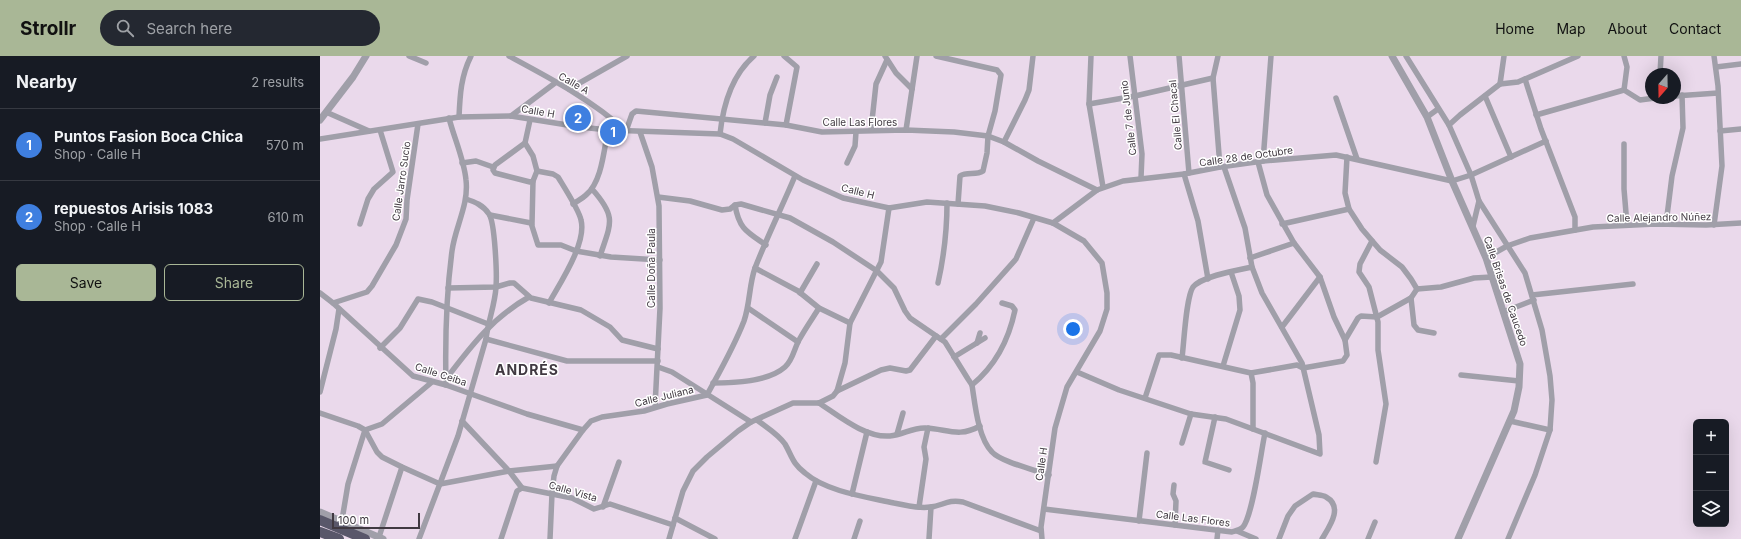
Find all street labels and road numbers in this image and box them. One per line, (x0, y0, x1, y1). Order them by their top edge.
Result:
street label: Calle A (557, 69, 592, 97)
street label: Calle El Chacal (1166, 79, 1184, 151)
street label: Calle 7 de Junio (1117, 80, 1139, 156)
street label: Calle H (520, 102, 556, 120)
street label: Calle Las Flores (823, 116, 897, 128)
street label: Calle Jarro Sucio (389, 140, 413, 222)
street label: Calle 28 de Octubre (1198, 143, 1294, 169)
street label: Calle H (840, 181, 876, 201)
street label: Calle Alejandro Núñez (1607, 210, 1711, 224)
street label: Calle Doña Paula (645, 228, 657, 308)
street label: Calle Brisas de Caucedo (1482, 234, 1530, 348)
street label: Calle Ceiba (414, 360, 468, 388)
street label: Calle Juliana (633, 383, 695, 409)
street label: Calle H (1033, 446, 1049, 482)
street label: Calle Vista (547, 478, 599, 504)
street label: Calle Las Flores (1155, 507, 1231, 529)

